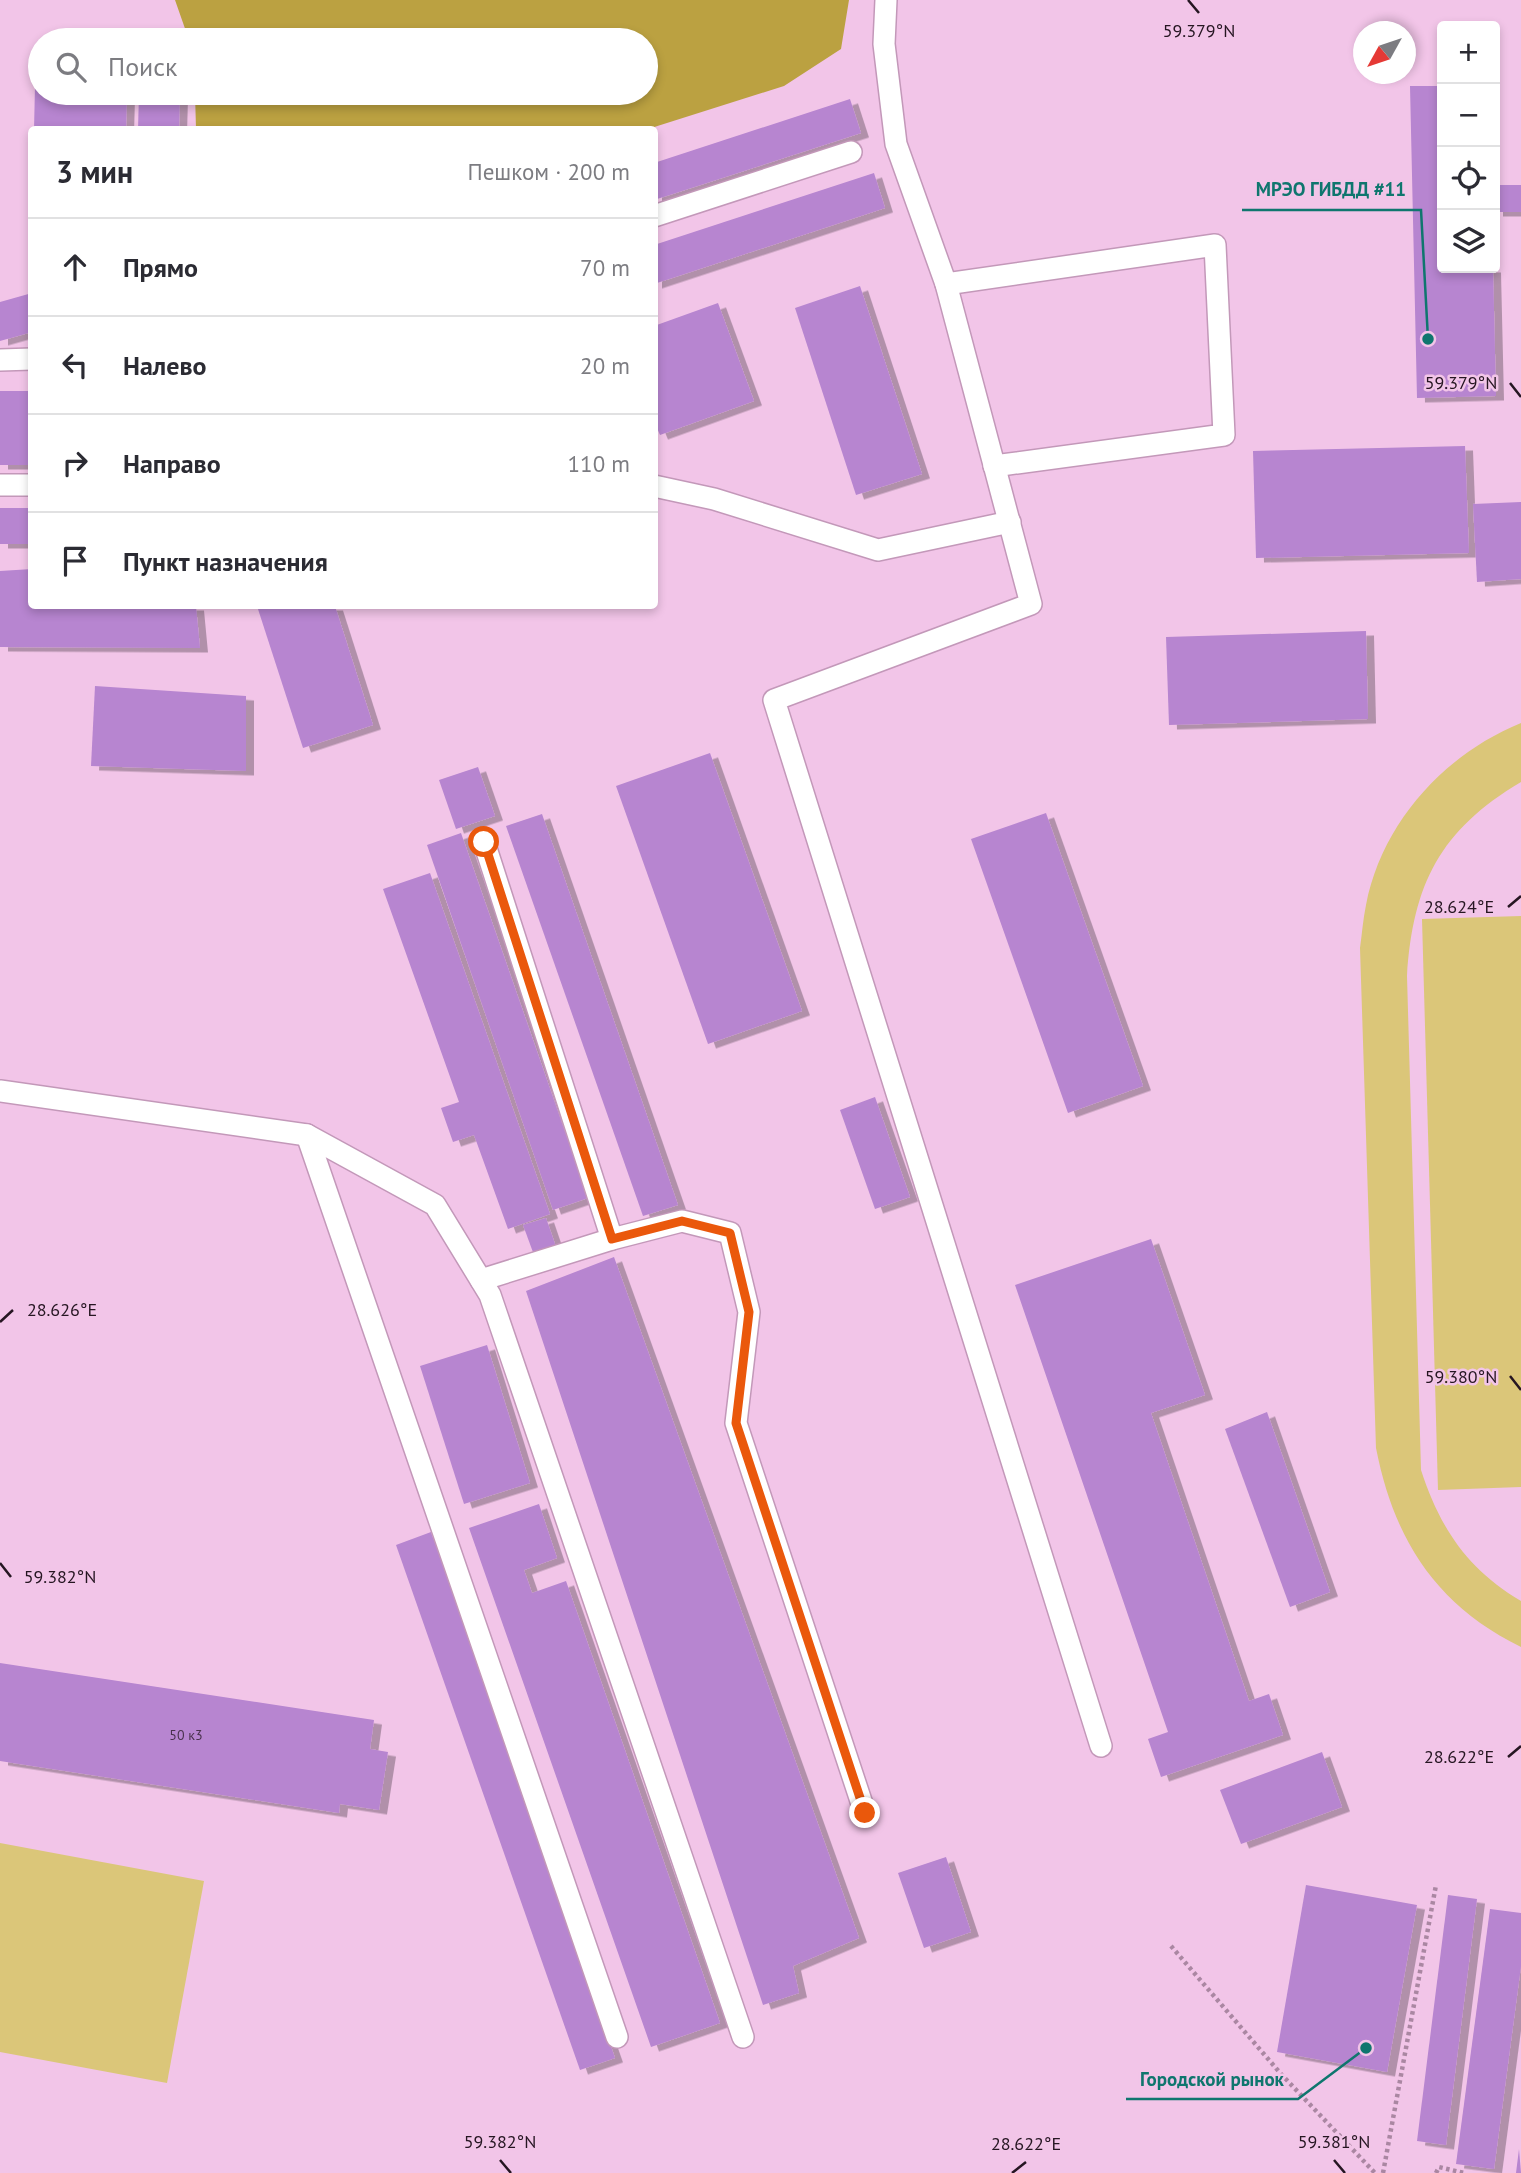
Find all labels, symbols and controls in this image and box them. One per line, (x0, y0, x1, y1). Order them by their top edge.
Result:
text: 59.379°N (1163, 19, 1235, 42)
north arrow (1353, 21, 1416, 84)
map controls (1437, 21, 1500, 273)
button: + (1437, 21, 1500, 84)
search box (28, 28, 658, 105)
icon: search (52, 48, 90, 86)
text: Поиск (108, 50, 177, 83)
button: − (1437, 84, 1500, 147)
button: locate (1437, 147, 1500, 210)
text: 3 мин (56, 152, 133, 191)
text: Пешком · 200 m (467, 157, 630, 186)
callout: МРЭО ГИБДД #11 (1242, 170, 1421, 210)
text: МРЭО ГИБДД #11 (1256, 177, 1406, 201)
button: layers (1437, 210, 1500, 273)
icon: ahead (56, 248, 94, 286)
text: Прямо (123, 251, 198, 284)
text: 70 m (580, 253, 630, 282)
icon: left (56, 346, 94, 384)
text: Налево (123, 349, 207, 382)
text: 20 m (580, 351, 630, 380)
text: 59.379°N (1425, 371, 1497, 394)
icon: right (56, 444, 94, 482)
text: Направо (123, 447, 221, 480)
text: 110 m (568, 449, 630, 478)
icon: arrive (56, 542, 94, 580)
text: Пункт назначения (123, 545, 328, 578)
route start (468, 826, 499, 857)
text: 28.624°E (1424, 895, 1494, 918)
text: 28.626°E (27, 1298, 97, 1321)
text: 59.380°N (1425, 1365, 1497, 1388)
text: 59.382°N (24, 1565, 96, 1588)
house number: 50 к3 (169, 1726, 203, 1744)
text: 28.622°E (1424, 1745, 1494, 1768)
route end (849, 1797, 880, 1828)
callout: Городской рынок (1126, 2059, 1298, 2099)
text: Городской рынок (1140, 2067, 1285, 2091)
text: 59.382°N (464, 2130, 536, 2153)
text: 59.381°N (1298, 2130, 1370, 2153)
text: 28.622°E (991, 2132, 1061, 2155)

